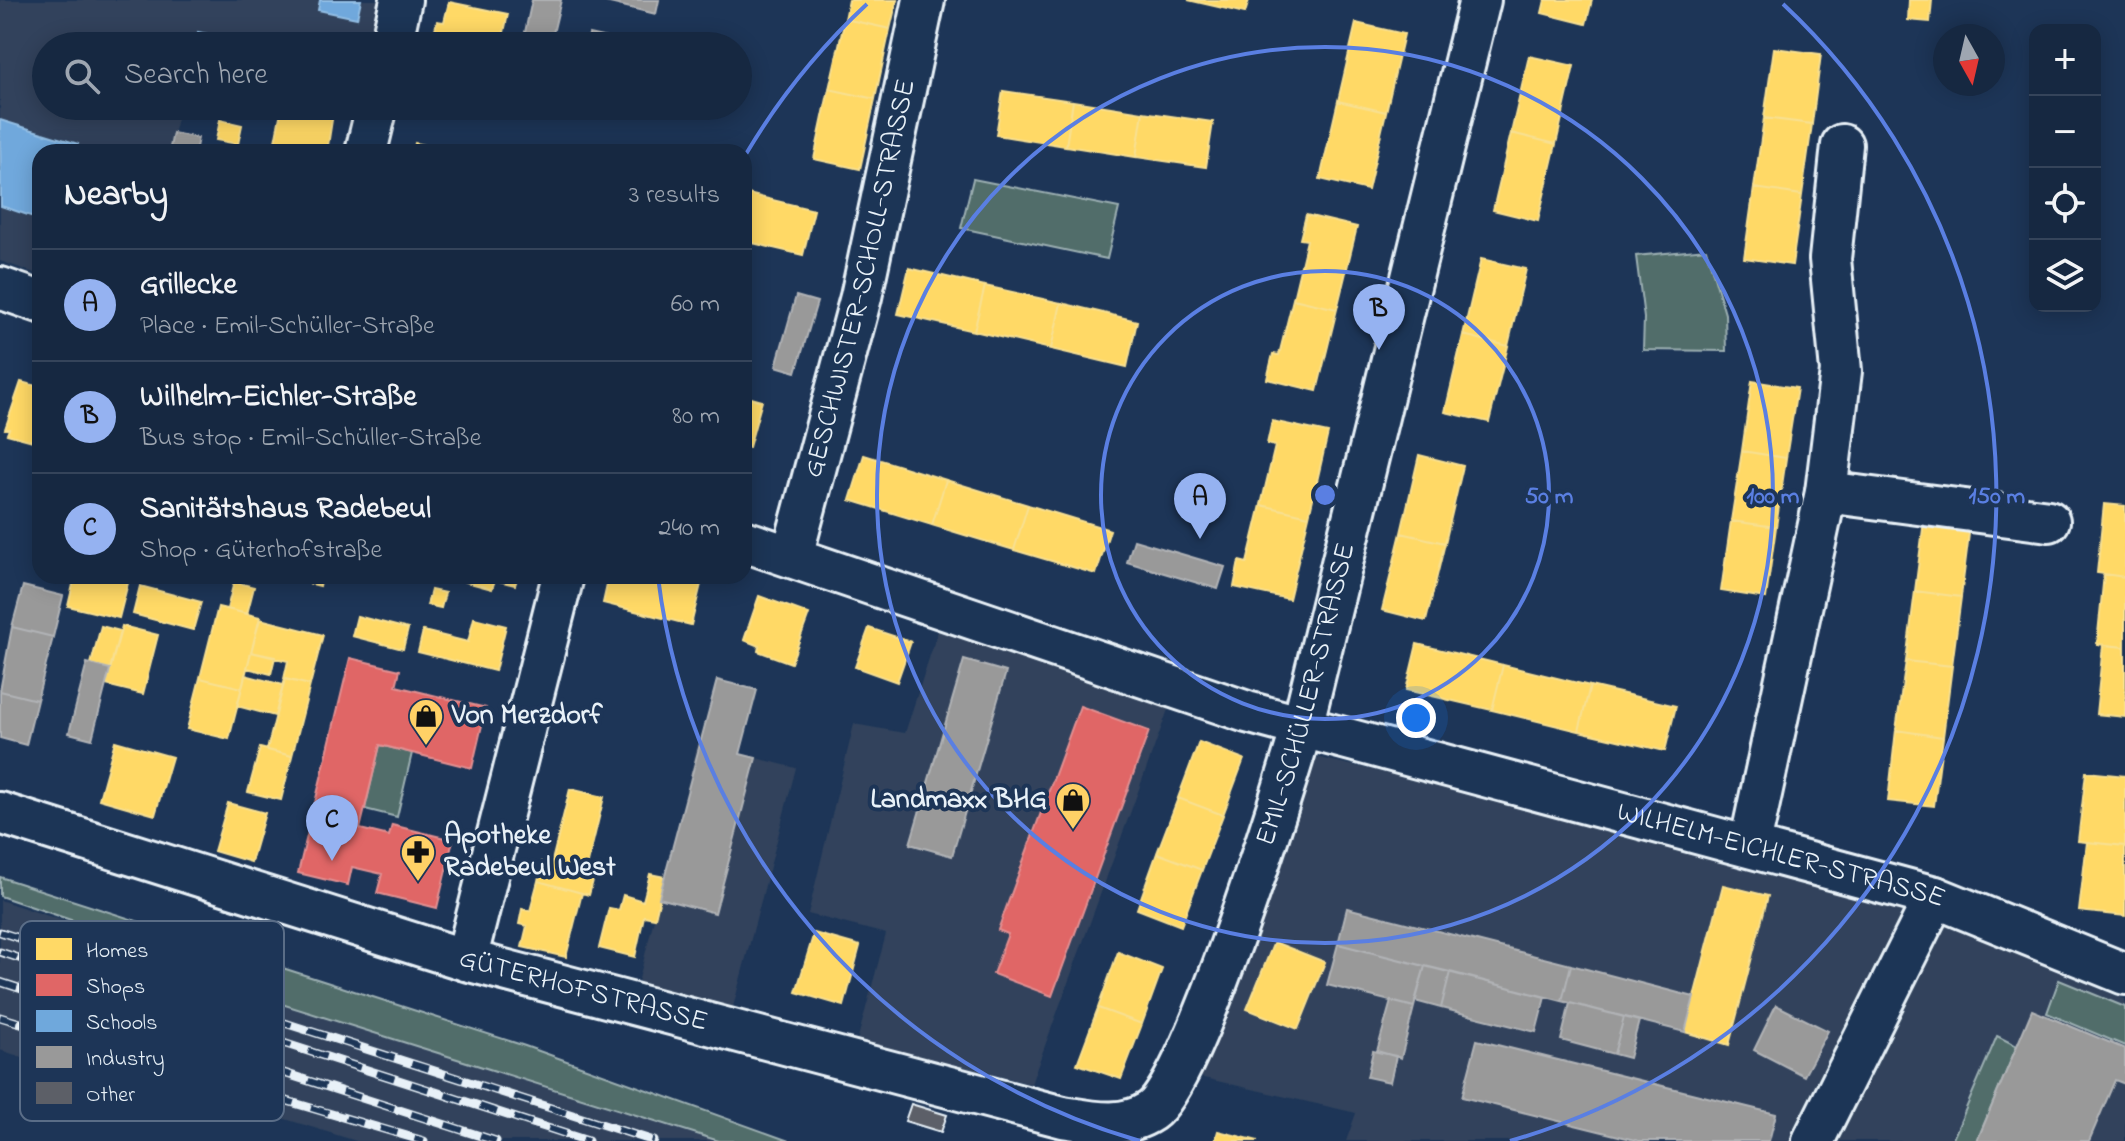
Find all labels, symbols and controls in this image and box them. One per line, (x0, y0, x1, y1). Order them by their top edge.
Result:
north arrow (1933, 24, 2005, 96)
map controls (2029, 24, 2101, 312)
button: + (2029, 24, 2101, 96)
search box (32, 32, 752, 120)
icon: search (60, 54, 104, 98)
text: Search here (124, 54, 268, 98)
street label: GESCHWISTER-SCHOLL-STRASSE (793, 75, 927, 482)
button: − (2029, 96, 2101, 168)
button: locate (2029, 168, 2101, 240)
text: Nearby (64, 171, 168, 221)
text: 3 results (629, 177, 720, 215)
button: layers (2029, 240, 2101, 312)
text: Grillecke (140, 264, 237, 308)
pin: B (1353, 284, 1405, 350)
text: A (82, 286, 98, 324)
text: 60 m (671, 286, 720, 324)
text: Place · Emil-Schüller-Straße (140, 308, 435, 346)
text: Wilhelm-Eichler-Straße (140, 376, 417, 420)
text: B (81, 398, 99, 436)
text: 80 m (672, 398, 720, 436)
text: Bus stop · Emil-Schüller-Straße (140, 420, 481, 458)
pin: A (1174, 473, 1226, 539)
text: 50 m (1525, 480, 1574, 515)
text: 100 m (1747, 480, 1800, 515)
text: 150 m (1969, 480, 2026, 515)
centre of rings (1311, 481, 1339, 509)
text: Sanitätshaus Radebeul (140, 488, 431, 532)
text: C (83, 510, 97, 548)
text: 240 m (658, 510, 720, 548)
text: Shop · Güterhofstraße (140, 532, 382, 570)
street label: EMIL-SCHÜLLER-STRASSE (1246, 539, 1367, 851)
place label: Von Merzdorf (451, 696, 603, 737)
shop icon: Von Merzdorf (407, 697, 445, 747)
your location (1396, 698, 1436, 738)
place label: Landmaxx BHG (870, 780, 1047, 821)
shop icon: Landmaxx BHG (1054, 781, 1092, 831)
street label: WILHELM-EICHLER-STRASSE (1612, 792, 1951, 920)
pin: C (306, 795, 358, 861)
place label: Apotheke Radebeul West (444, 816, 616, 889)
pharmacy icon: Apotheke Radebeul West (399, 833, 437, 883)
legend (20, 921, 284, 1121)
text: Homes (86, 936, 148, 968)
street label: GÜTERHOFSTRASSE (454, 939, 712, 1043)
text: Shops (86, 972, 145, 1004)
text: Schools (86, 1008, 157, 1040)
text: Industry (86, 1044, 165, 1077)
text: Other (86, 1080, 135, 1112)

